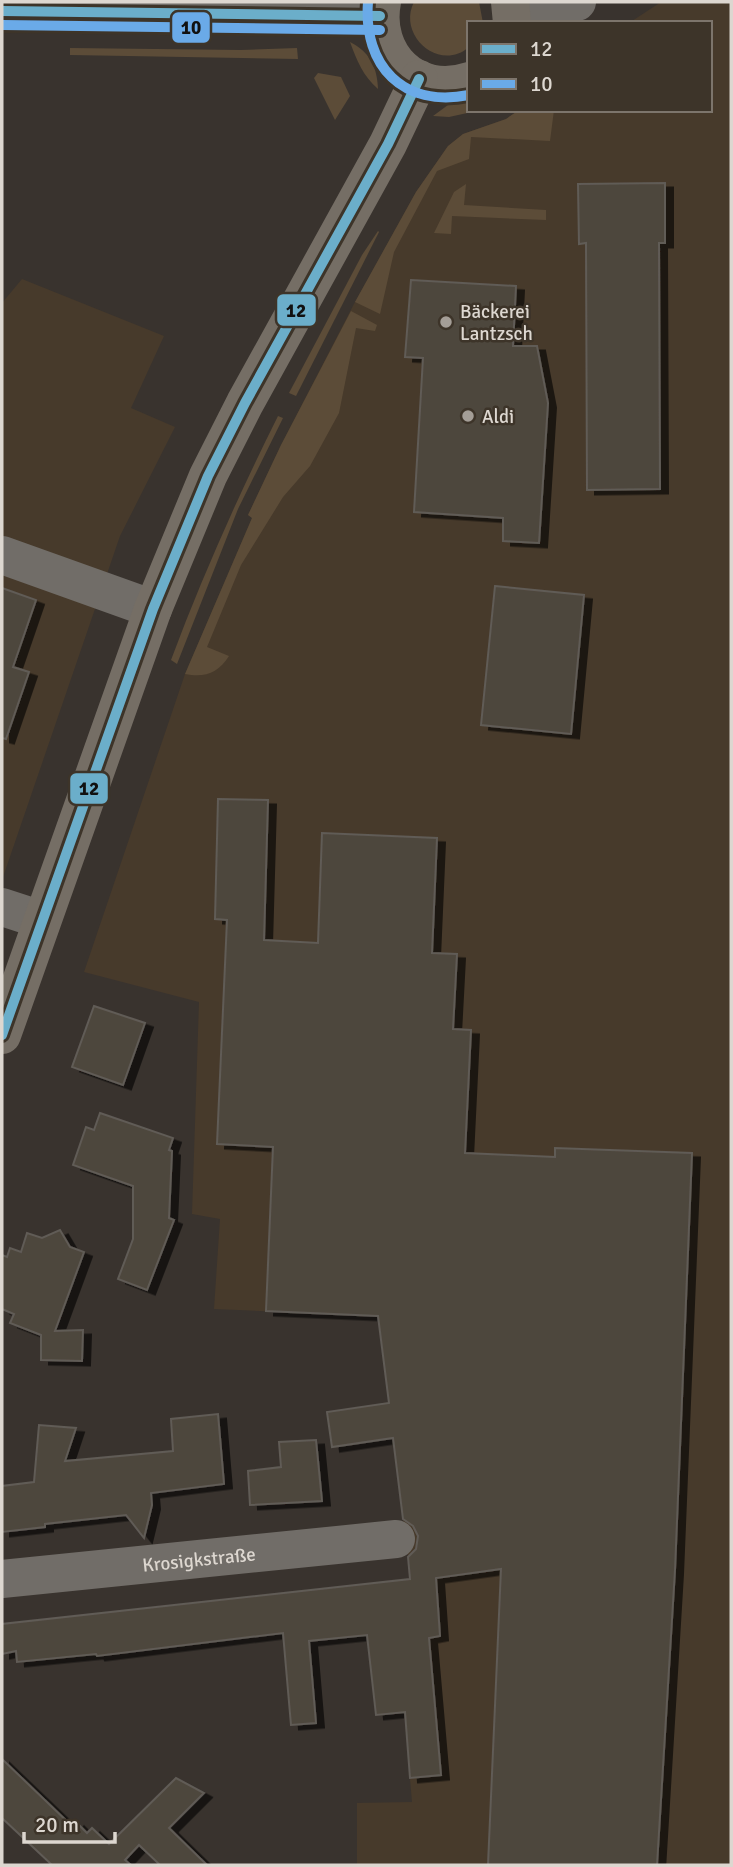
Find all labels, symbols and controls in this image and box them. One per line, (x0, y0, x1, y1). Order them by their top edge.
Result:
line badge: 10 (171, 11, 211, 44)
text: 10 (181, 16, 201, 40)
legend (467, 21, 712, 112)
text: 12 (530, 36, 553, 62)
text: 10 (530, 71, 553, 97)
line badge: 12 (276, 293, 317, 327)
text: 12 (286, 299, 306, 323)
place label: Bäckerei Lantzsch (460, 300, 533, 346)
marker: Bäckerei Lantzsch (438, 314, 454, 330)
place label: Aldi (482, 405, 514, 429)
marker: Aldi (460, 408, 476, 424)
line badge: 12 (69, 772, 109, 805)
text: 12 (79, 777, 99, 801)
street label: Krosigkstraße (141, 1542, 257, 1578)
scale bar (24, 1800, 116, 1844)
text: 20 m (35, 1812, 79, 1838)

